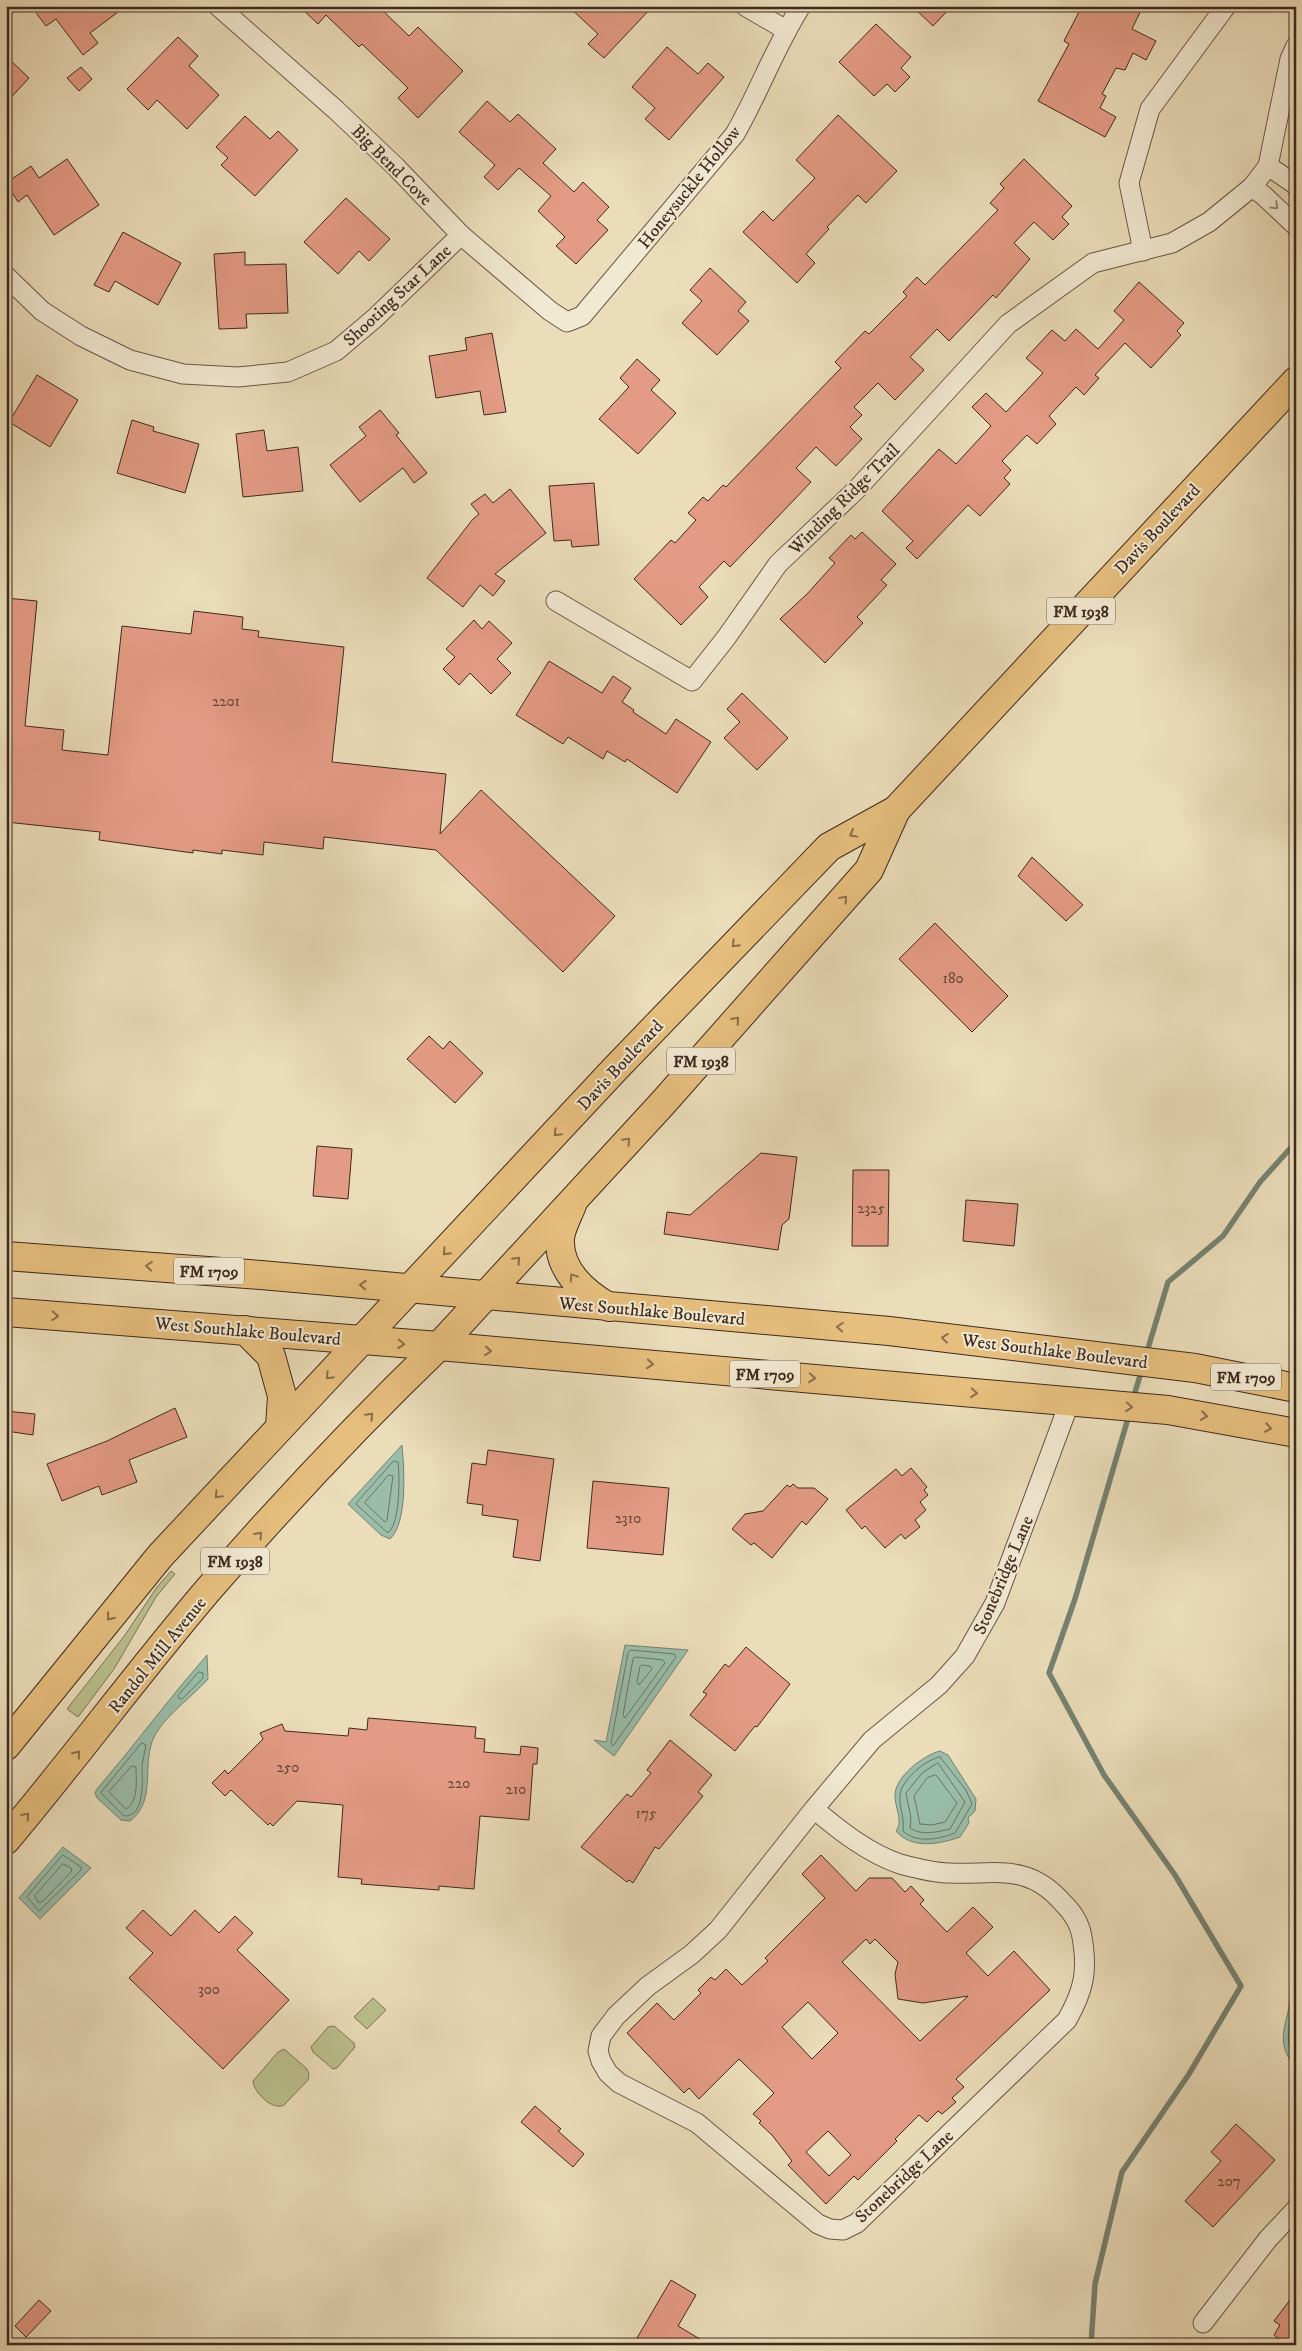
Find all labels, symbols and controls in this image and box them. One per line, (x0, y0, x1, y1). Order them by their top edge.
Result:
street label: Big Bend Cove (346, 121, 436, 211)
street label: Honeysuckle Hollow (634, 121, 746, 253)
one-way arrow (1269, 200, 1278, 209)
street label: Shooting Star Lane (339, 240, 456, 351)
street label: Winding Ridge Trail (784, 439, 905, 561)
street label: Davis Boulevard (1110, 480, 1205, 580)
road number: FM 1938 (1047, 598, 1115, 624)
house number: 2201 (212, 692, 240, 711)
one-way arrow (850, 828, 859, 838)
one-way arrow (838, 895, 847, 904)
one-way arrow (732, 938, 741, 947)
house number: 180 (942, 969, 964, 988)
street label: Davis Boulevard (573, 1016, 668, 1116)
one-way arrow (730, 1017, 739, 1026)
road number: FM 1938 (667, 1048, 735, 1074)
one-way arrow (554, 1127, 563, 1136)
one-way arrow (621, 1138, 630, 1147)
house number: 2325 (857, 1199, 885, 1218)
one-way arrow (443, 1246, 452, 1255)
one-way arrow (511, 1257, 520, 1266)
road number: FM 1709 (174, 1258, 244, 1284)
one-way arrow (145, 1261, 153, 1272)
one-way arrow (570, 1273, 580, 1282)
one-way arrow (359, 1279, 367, 1290)
street label: West Southlake Boulevard (557, 1293, 746, 1331)
one-way arrow (51, 1310, 59, 1321)
street label: West Southlake Boulevard (153, 1313, 342, 1351)
one-way arrow (836, 1322, 844, 1333)
street label: West Southlake Boulevard (960, 1330, 1149, 1374)
one-way arrow (941, 1333, 949, 1344)
one-way arrow (397, 1338, 405, 1349)
one-way arrow (484, 1345, 492, 1356)
one-way arrow (646, 1358, 654, 1369)
road number: FM 1709 (730, 1360, 800, 1388)
road number: FM 1709 (1211, 1364, 1281, 1390)
one-way arrow (326, 1371, 335, 1380)
one-way arrow (808, 1372, 816, 1383)
one-way arrow (970, 1387, 978, 1398)
one-way arrow (1125, 1401, 1133, 1412)
one-way arrow (1200, 1411, 1209, 1421)
one-way arrow (364, 1413, 373, 1422)
one-way arrow (1264, 1422, 1273, 1433)
one-way arrow (215, 1490, 224, 1499)
house number: 2310 (615, 1509, 641, 1528)
street label: Stonebridge Lane (969, 1513, 1039, 1638)
one-way arrow (253, 1531, 262, 1540)
road number: FM 1938 (201, 1548, 269, 1574)
street label: Randol Mill Avenue (104, 1593, 211, 1718)
one-way arrow (108, 1611, 116, 1620)
one-way arrow (72, 1751, 80, 1760)
house number: 250 (277, 1758, 299, 1777)
house number: 220 (448, 1774, 470, 1793)
house number: 210 (506, 1780, 526, 1799)
house number: 175 (636, 1804, 657, 1823)
one-way arrow (21, 1813, 29, 1822)
house number: 300 (198, 1980, 220, 1999)
street label: Stonebridge Lane (851, 2125, 959, 2228)
house number: 207 (1217, 2172, 1241, 2191)

